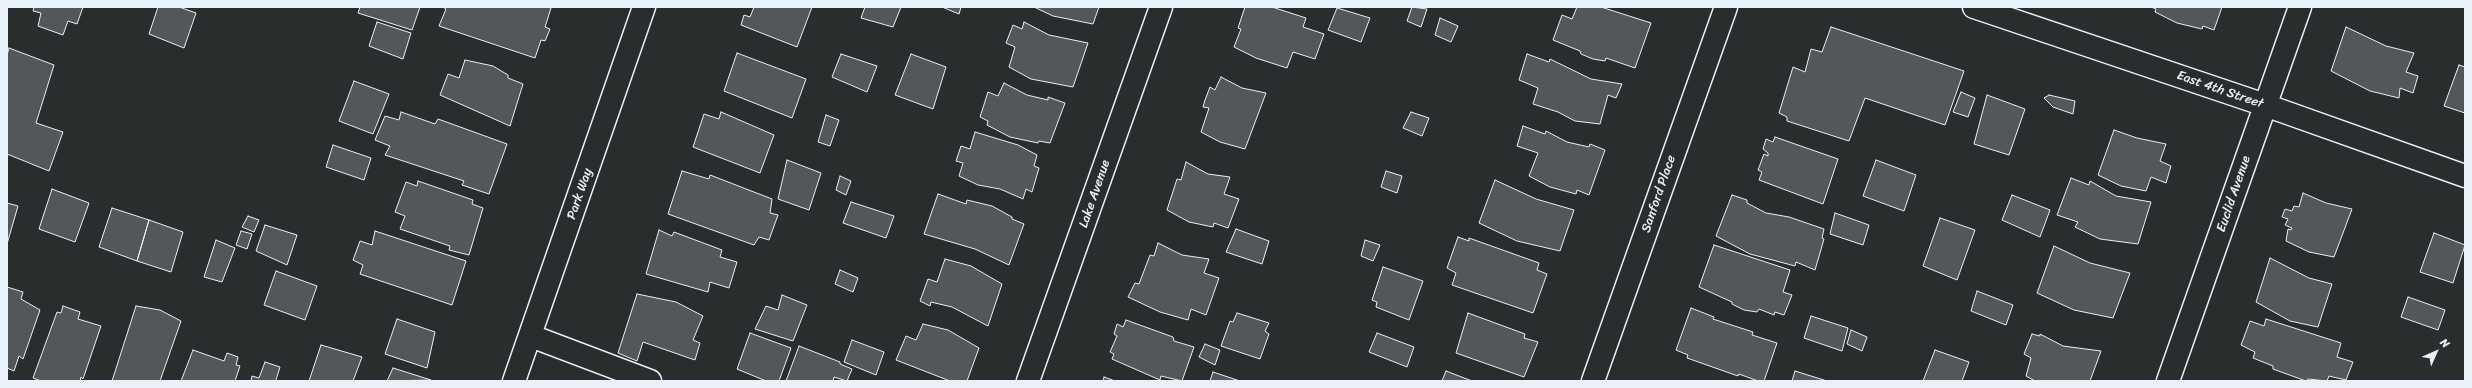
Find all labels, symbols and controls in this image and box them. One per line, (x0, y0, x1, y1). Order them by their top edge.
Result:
street label: East 4th Street (2175, 68, 2265, 112)
street label: Sanford Place (1638, 153, 1680, 235)
street label: Euclid Avenue (2214, 154, 2254, 234)
street label: Lake Avenue (1076, 158, 1114, 230)
street label: Park Way (564, 166, 596, 222)
north arrow (2416, 332, 2456, 372)
text: N (2435, 334, 2454, 353)

